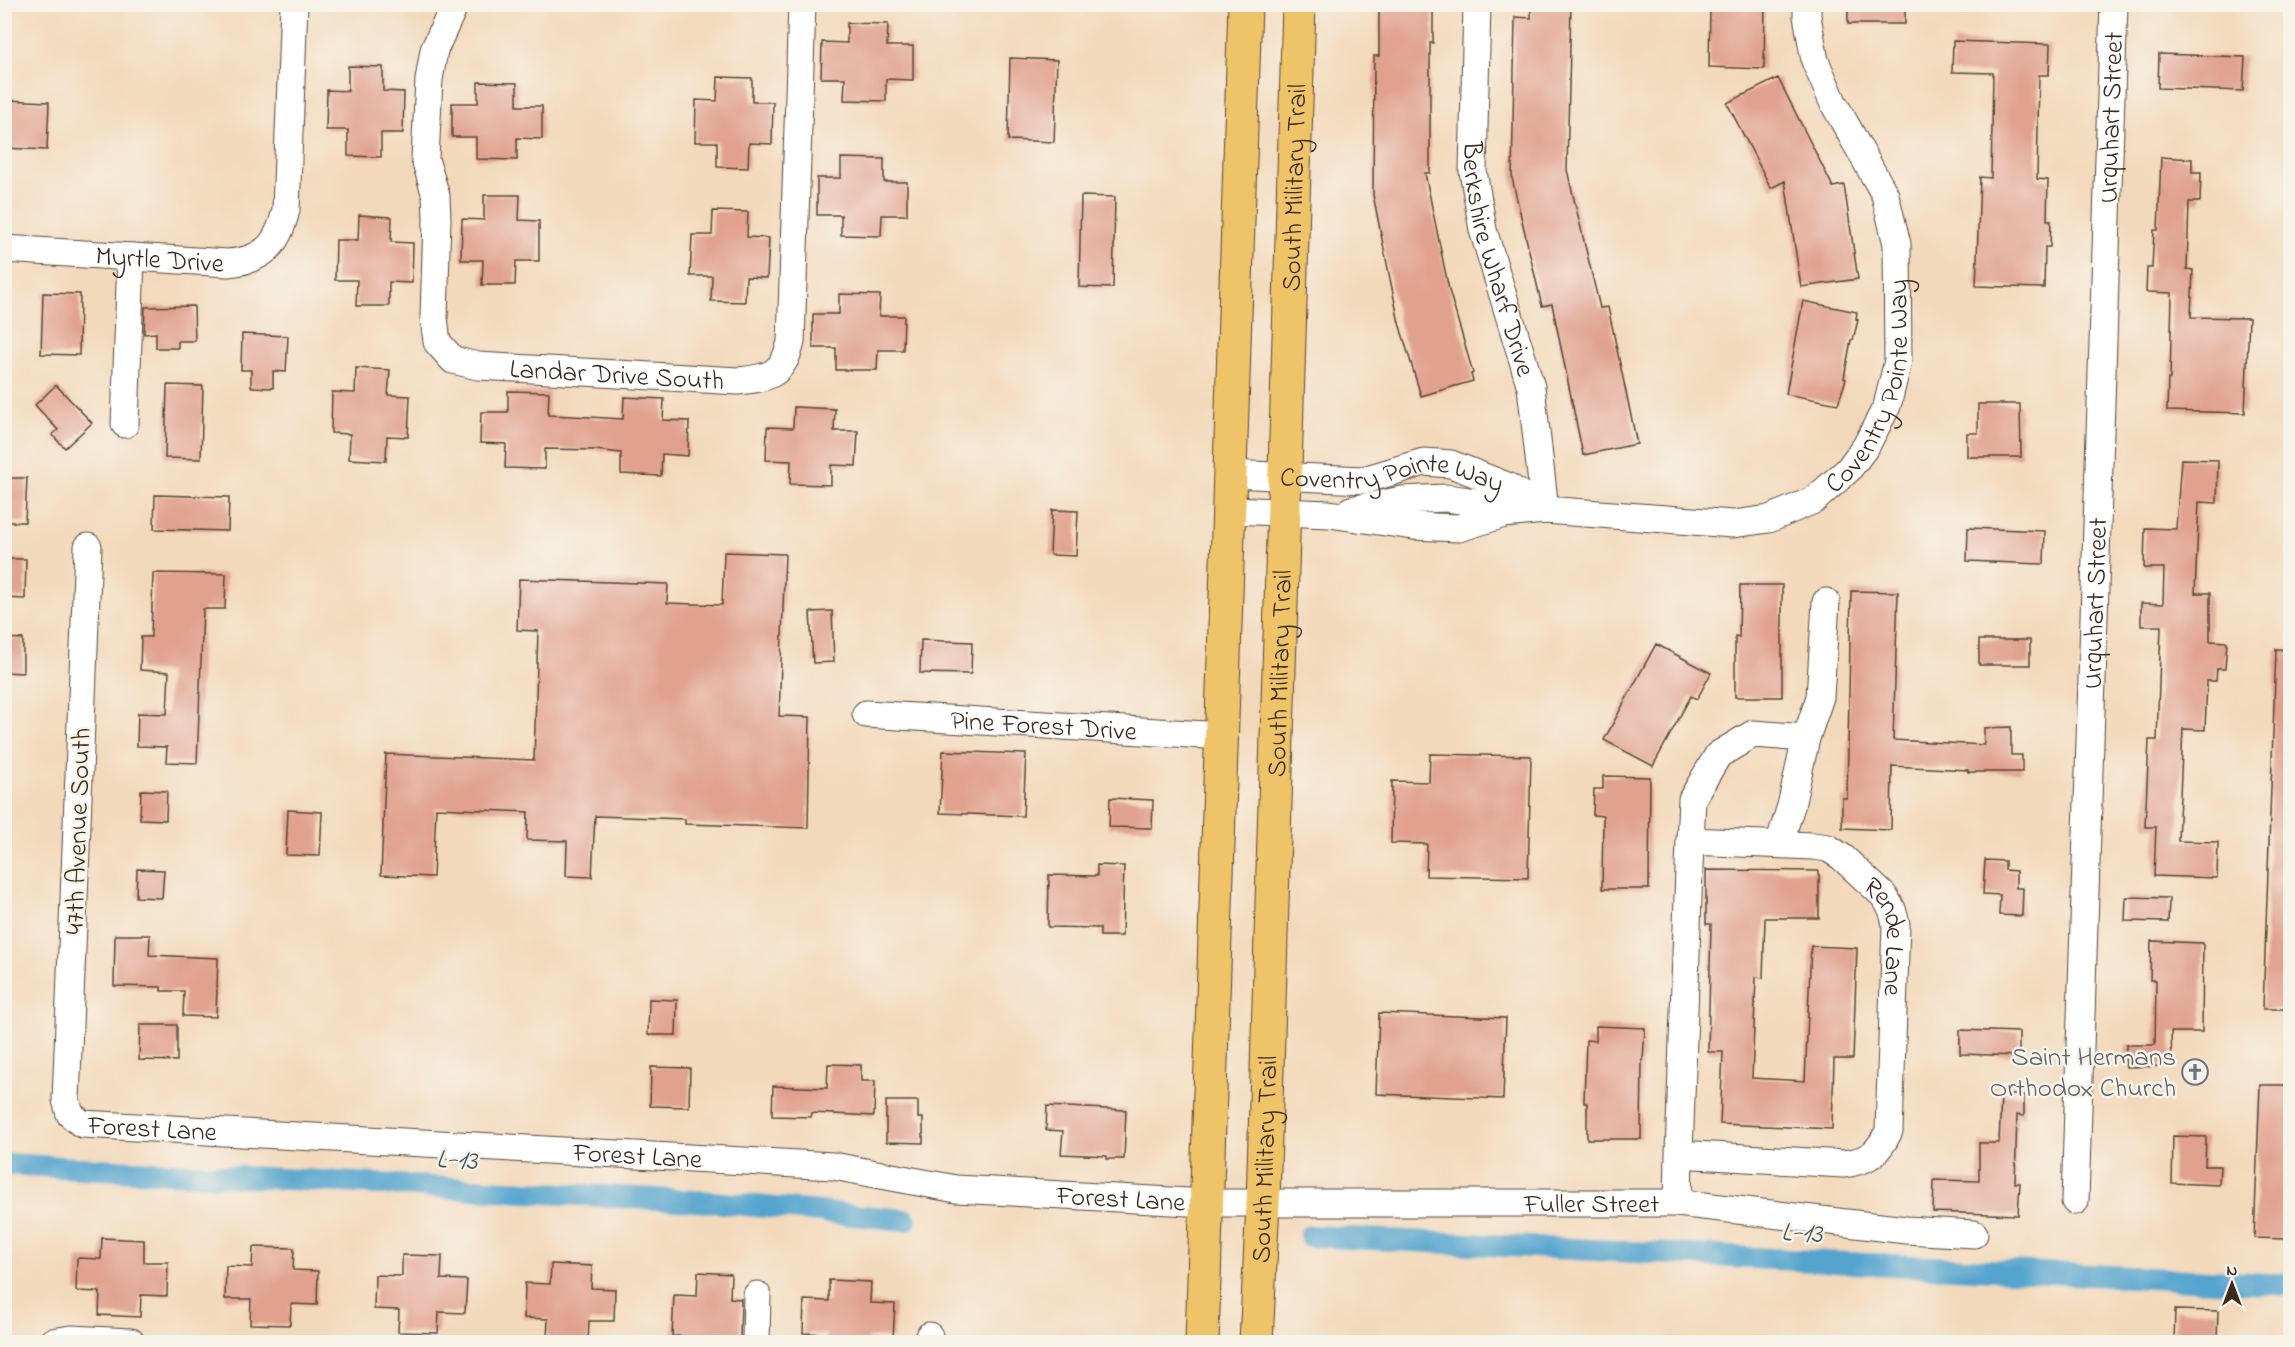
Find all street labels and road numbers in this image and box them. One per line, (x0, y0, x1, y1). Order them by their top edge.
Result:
street label: Urquhart Street (2091, 31, 2135, 204)
street label: South Military Trail (1273, 83, 1319, 292)
street label: Berkshire Wharf Drive (1451, 140, 1544, 383)
street label: Myrtle Drive (94, 238, 226, 285)
street label: Coventry Pointe Way (1817, 279, 1920, 504)
street label: Landar Drive South (509, 351, 725, 402)
street label: Coventry Pointe Way (1279, 444, 1509, 505)
street label: Urquhart Street (2075, 517, 2119, 690)
street label: South Military Trail (1259, 569, 1304, 778)
street label: Pine Forest Drive (949, 702, 1139, 753)
street label: 47th Avenue South (56, 727, 103, 935)
street label: Rende Lane (1853, 869, 1913, 997)
street label: South Military Trail (1243, 1055, 1289, 1264)
street label: Forest Lane (86, 1107, 219, 1154)
street label: Forest Lane (571, 1134, 704, 1181)
street label: Forest Lane (1054, 1178, 1187, 1224)
street label: Fuller Street (1523, 1186, 1659, 1225)

